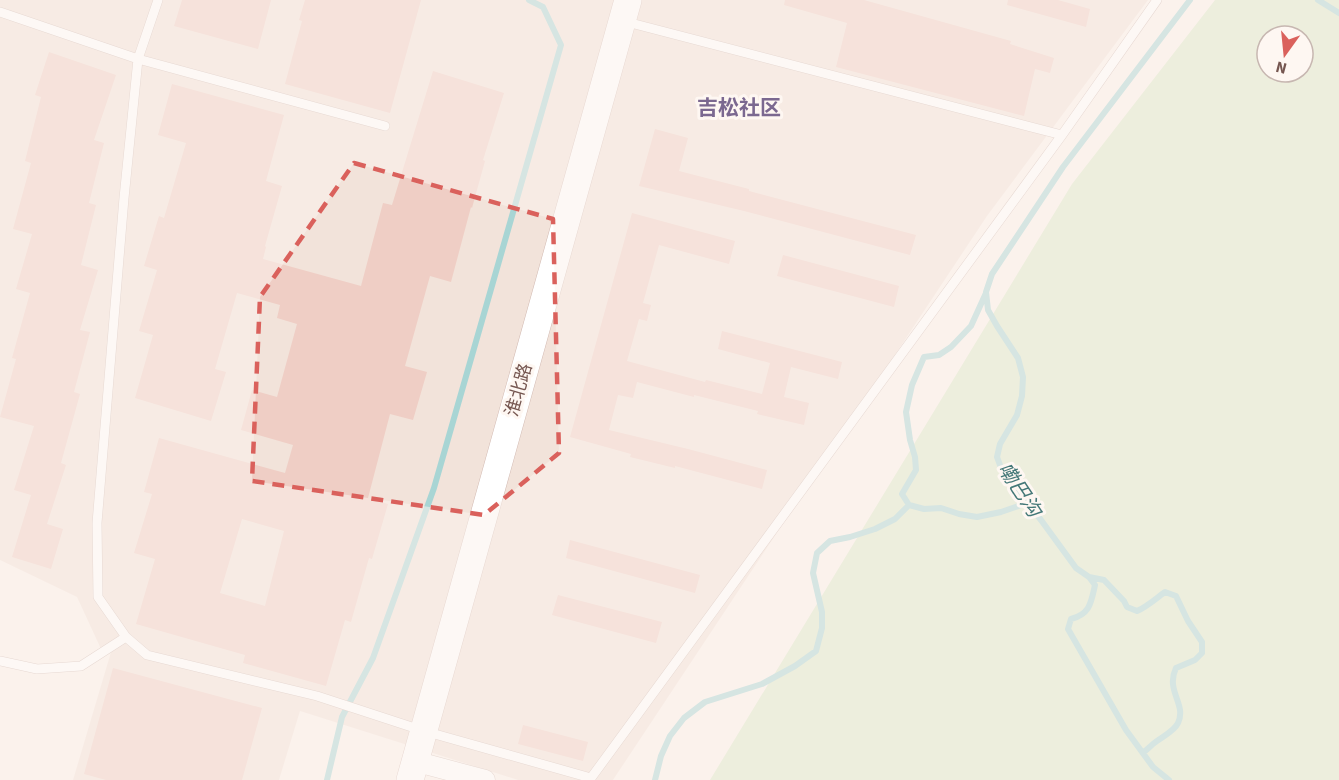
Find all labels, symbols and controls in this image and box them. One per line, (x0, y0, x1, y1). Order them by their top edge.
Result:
north arrow (1255, 24, 1315, 84)
text: N (1273, 56, 1289, 80)
district label: 吉松社区 (697, 93, 781, 123)
street label: 淮北路 (500, 361, 538, 419)
water label: 嘞巴沟 (991, 457, 1049, 524)

